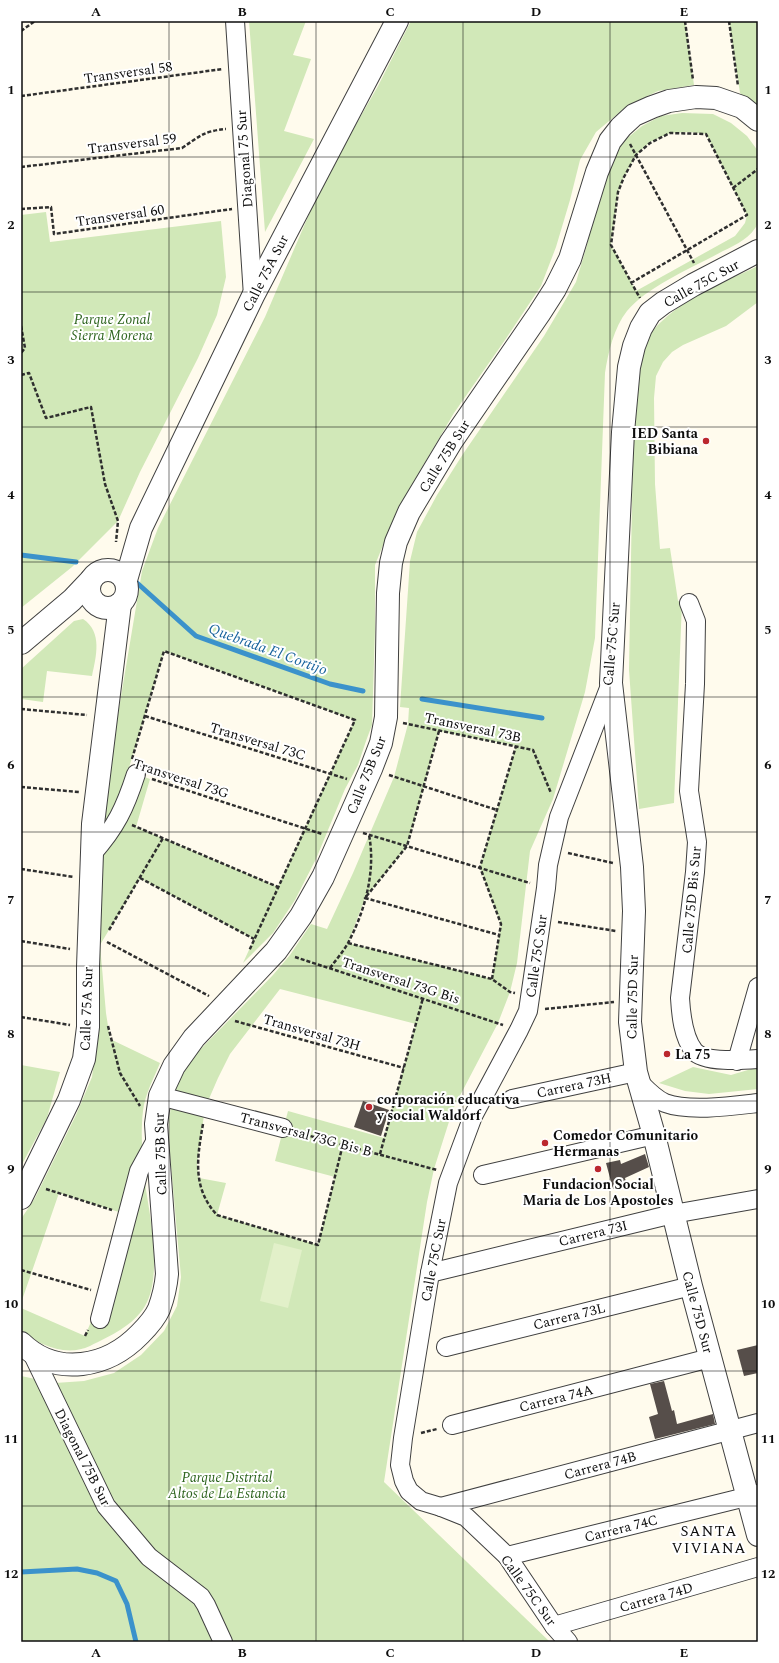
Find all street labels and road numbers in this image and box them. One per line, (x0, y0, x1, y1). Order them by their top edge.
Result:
street label: Transversal 58 (82, 56, 174, 89)
street label: Diagonal 75 Sur (231, 109, 258, 209)
street label: Transversal 59 (86, 128, 178, 159)
street label: Transversal 60 (74, 199, 166, 232)
street label: Calle 75A Sur (237, 231, 294, 316)
street label: Calle 75C Sur (659, 254, 743, 313)
street label: Calle 75B Sur (414, 415, 476, 497)
street label: Calle 75C Sur (597, 601, 626, 687)
street label: Transversal 73B (423, 707, 523, 748)
street label: Transversal 73C (207, 717, 308, 766)
street label: Calle 75B Sur (341, 732, 392, 818)
street label: Transversal 73G (130, 753, 232, 804)
street label: Calle 75D Bis Sur (676, 845, 707, 955)
street label: Calle 75C Sur (520, 913, 553, 999)
street label: Transversal 73G Bis (339, 951, 463, 1009)
street label: Calle 75D Sur (621, 954, 644, 1040)
street label: Calle 75A Sur (75, 966, 98, 1052)
street label: Transversal 73H (261, 1009, 363, 1056)
street label: Carrera 73H (535, 1067, 614, 1104)
street label: Transversal 73G Bis B (238, 1107, 374, 1162)
street label: Calle 75B Sur (149, 1112, 172, 1196)
street label: Carrera 73I (556, 1215, 630, 1252)
street label: Calle 75C Sur (415, 1216, 452, 1303)
street label: Calle 75D Sur (676, 1269, 719, 1356)
street label: Carrera 73L (531, 1297, 607, 1336)
street label: Carrera 74A (517, 1379, 596, 1418)
street label: Diagonal 75B Sur (49, 1405, 116, 1510)
street label: Carrera 74B (562, 1446, 639, 1485)
street label: Carrera 74C (582, 1509, 660, 1548)
street label: Calle 75C Sur (495, 1550, 562, 1631)
street label: Carrera 74D (617, 1577, 695, 1618)

